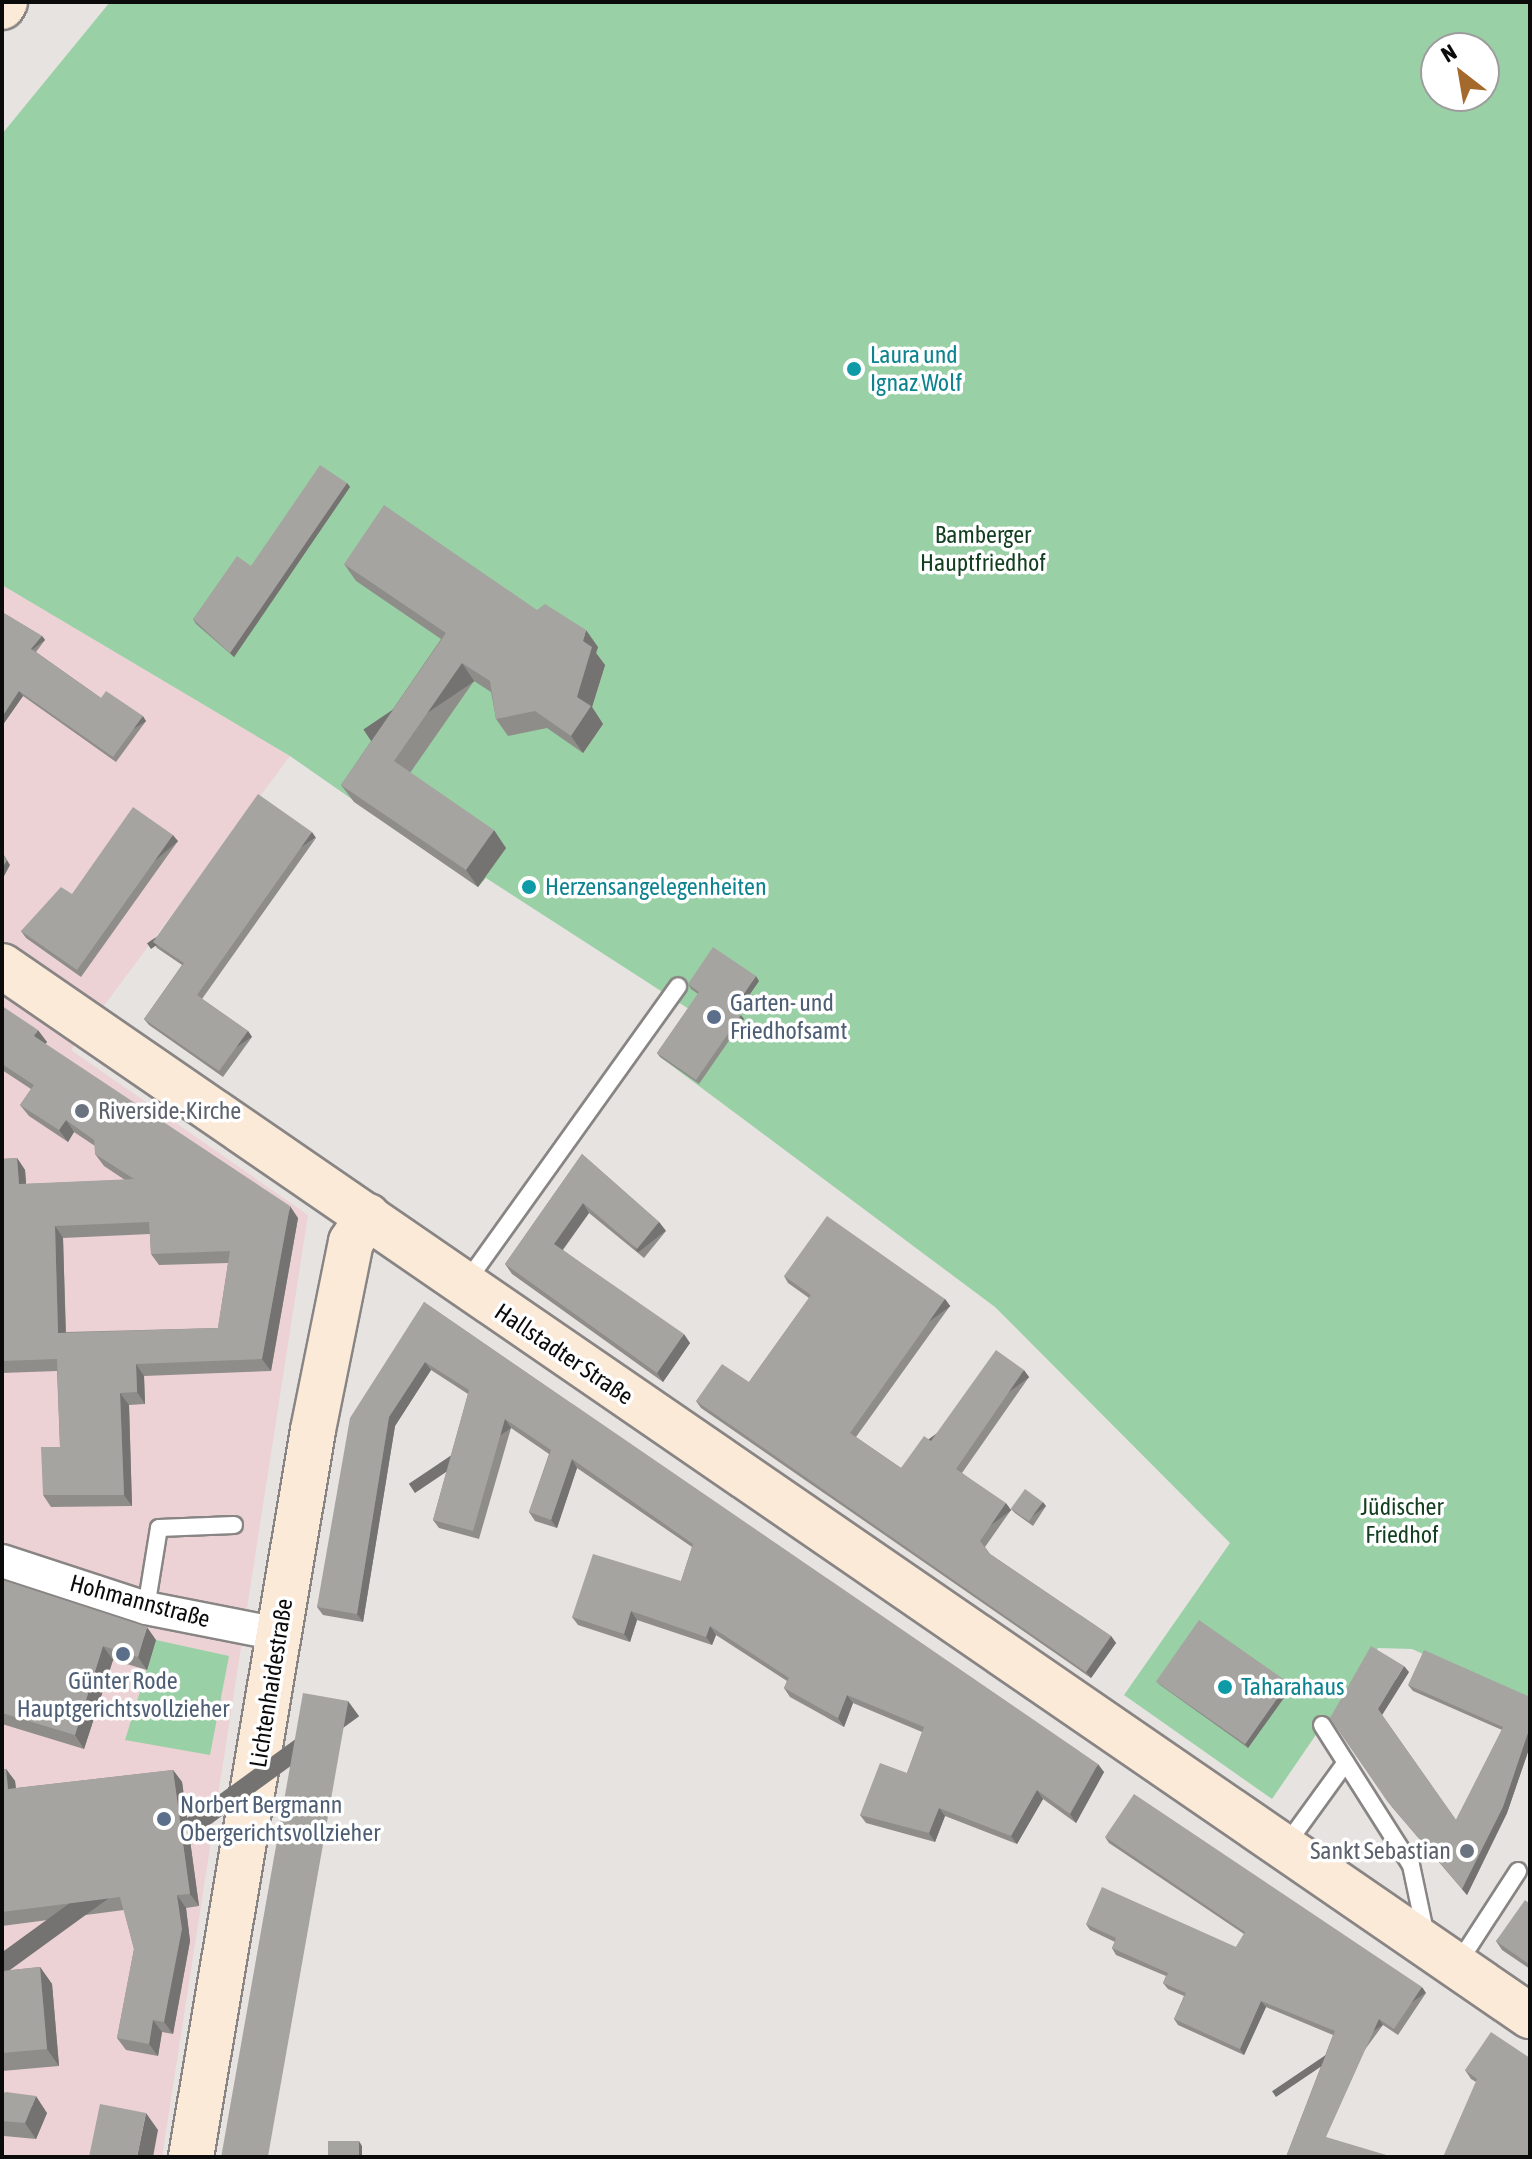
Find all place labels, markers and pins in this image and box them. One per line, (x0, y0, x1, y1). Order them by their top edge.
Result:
place label: Laura und Ignaz Wolf (870, 341, 962, 397)
marker: Laura und Ignaz Wolf (845, 360, 863, 378)
place label: Herzensangelegenheiten (545, 873, 767, 901)
marker: Herzensangelegenheiten (520, 878, 538, 896)
place label: Garten- und Friedhofsamt (730, 989, 847, 1045)
marker: Garten- und Friedhofsamt (705, 1008, 723, 1026)
place label: Riverside-Kirche (98, 1097, 241, 1125)
marker: Riverside-Kirche (73, 1102, 91, 1120)
marker: Günter Rode Hauptgerichtsvollzieher (114, 1645, 132, 1663)
place label: Günter Rode Hauptgerichtsvollzieher (17, 1667, 229, 1723)
place label: Taharahaus (1241, 1673, 1344, 1701)
marker: Taharahaus (1216, 1678, 1234, 1696)
place label: Norbert Bergmann Obergerichtsvollzieher (180, 1791, 380, 1847)
marker: Norbert Bergmann Obergerichtsvollzieher (155, 1810, 173, 1828)
place label: Sankt Sebastian (1310, 1837, 1451, 1865)
marker: Sankt Sebastian (1458, 1842, 1476, 1860)

